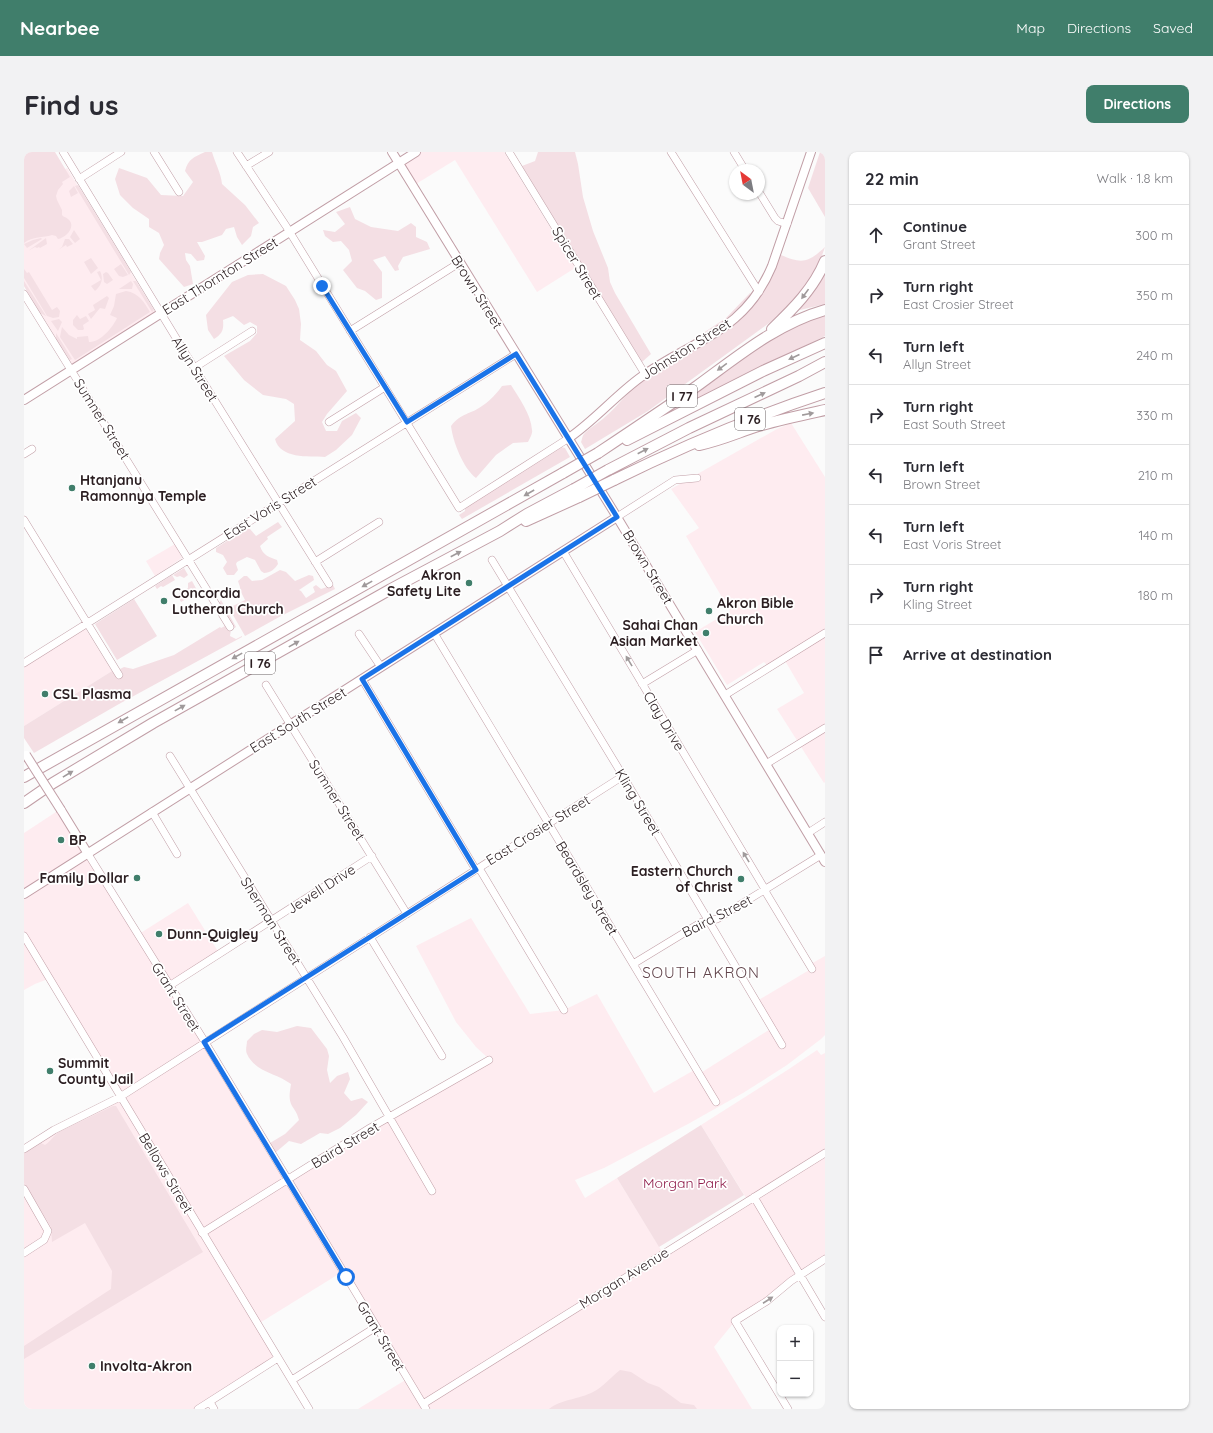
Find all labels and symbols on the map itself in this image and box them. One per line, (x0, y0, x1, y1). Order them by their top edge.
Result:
north arrow (729, 164, 765, 200)
street label: Spicer Street (548, 223, 606, 303)
street label: East Thornton Street (159, 233, 281, 319)
street label: Brown Street (447, 252, 507, 332)
route end (313, 277, 331, 295)
one-way arrow (801, 289, 809, 300)
street label: Johnston Street (638, 314, 734, 384)
street label: Allyn Street (168, 333, 222, 405)
one-way arrow (788, 354, 800, 360)
one-way arrow (717, 363, 728, 371)
street label: Sumner Street (70, 375, 134, 463)
road number: I 77 (667, 385, 697, 407)
one-way arrow (754, 391, 766, 397)
road number: I 76 (735, 408, 765, 430)
one-way arrow (801, 410, 814, 416)
one-way arrow (637, 448, 648, 454)
place label: Htanjanu Ramonnya Temple (80, 471, 207, 505)
street label: East Voris Street (220, 472, 320, 544)
marker: Htanjanu Ramonnya Temple (67, 483, 77, 493)
one-way arrow (523, 489, 535, 496)
street label: Brown Street (619, 527, 677, 608)
one-way arrow (451, 551, 462, 557)
place label: Akron Safety Lite (387, 566, 461, 600)
marker: Akron Safety Lite (464, 578, 474, 588)
one-way arrow (361, 580, 373, 587)
place label: Concordia Lutheran Church (172, 584, 284, 618)
place label: Akron Bible Church (717, 594, 794, 628)
marker: Concordia Lutheran Church (159, 596, 169, 606)
marker: Akron Bible Church (704, 606, 714, 616)
place label: Sahai Chan Asian Market (610, 616, 698, 650)
marker: Sahai Chan Asian Market (701, 628, 711, 638)
one-way arrow (288, 640, 299, 647)
road number: I 76 (245, 652, 275, 674)
one-way arrow (231, 653, 243, 660)
one-way arrow (625, 655, 632, 667)
street label: East South Street (246, 683, 350, 757)
place label: CSL Plasma (53, 685, 131, 703)
street label: Clay Drive (639, 688, 689, 754)
marker: CSL Plasma (40, 689, 50, 699)
one-way arrow (174, 704, 186, 711)
one-way arrow (117, 717, 129, 724)
street label: Sumner Street (305, 756, 369, 844)
street label: Kling Street (611, 765, 665, 839)
one-way arrow (62, 770, 74, 777)
street label: East Crosier Street (483, 791, 594, 869)
place label: BP (69, 831, 87, 849)
marker: BP (56, 835, 66, 845)
street label: Beardsley Street (552, 838, 622, 939)
one-way arrow (742, 851, 749, 863)
street label: Jewell Drive (283, 860, 359, 918)
place label: Eastern Church of Christ (631, 862, 733, 896)
place label: Family Dollar (39, 869, 129, 887)
marker: Family Dollar (132, 873, 142, 883)
street label: Sherman Street (237, 874, 305, 969)
marker: Eastern Church of Christ (736, 874, 746, 884)
street label: Baird Street (679, 891, 755, 941)
place label: Dunn-Quigley (167, 925, 259, 943)
marker: Dunn-Quigley (154, 929, 164, 939)
street label: Grant Street (148, 959, 205, 1035)
district label: SOUTH AKRON (642, 963, 760, 982)
place label: Summit County Jail (58, 1054, 134, 1088)
marker: Summit County Jail (45, 1066, 55, 1076)
street label: Baird Street (308, 1118, 383, 1172)
street label: Bellows Street (135, 1129, 197, 1217)
park label: Morgan Park (643, 1174, 727, 1192)
street label: Morgan Avenue (576, 1243, 672, 1313)
route start (337, 1268, 355, 1286)
one-way arrow (763, 1296, 773, 1304)
street label: Grant Street (353, 1298, 409, 1374)
place label: Involta-Akron (100, 1357, 192, 1375)
marker: Involta-Akron (87, 1361, 97, 1371)

